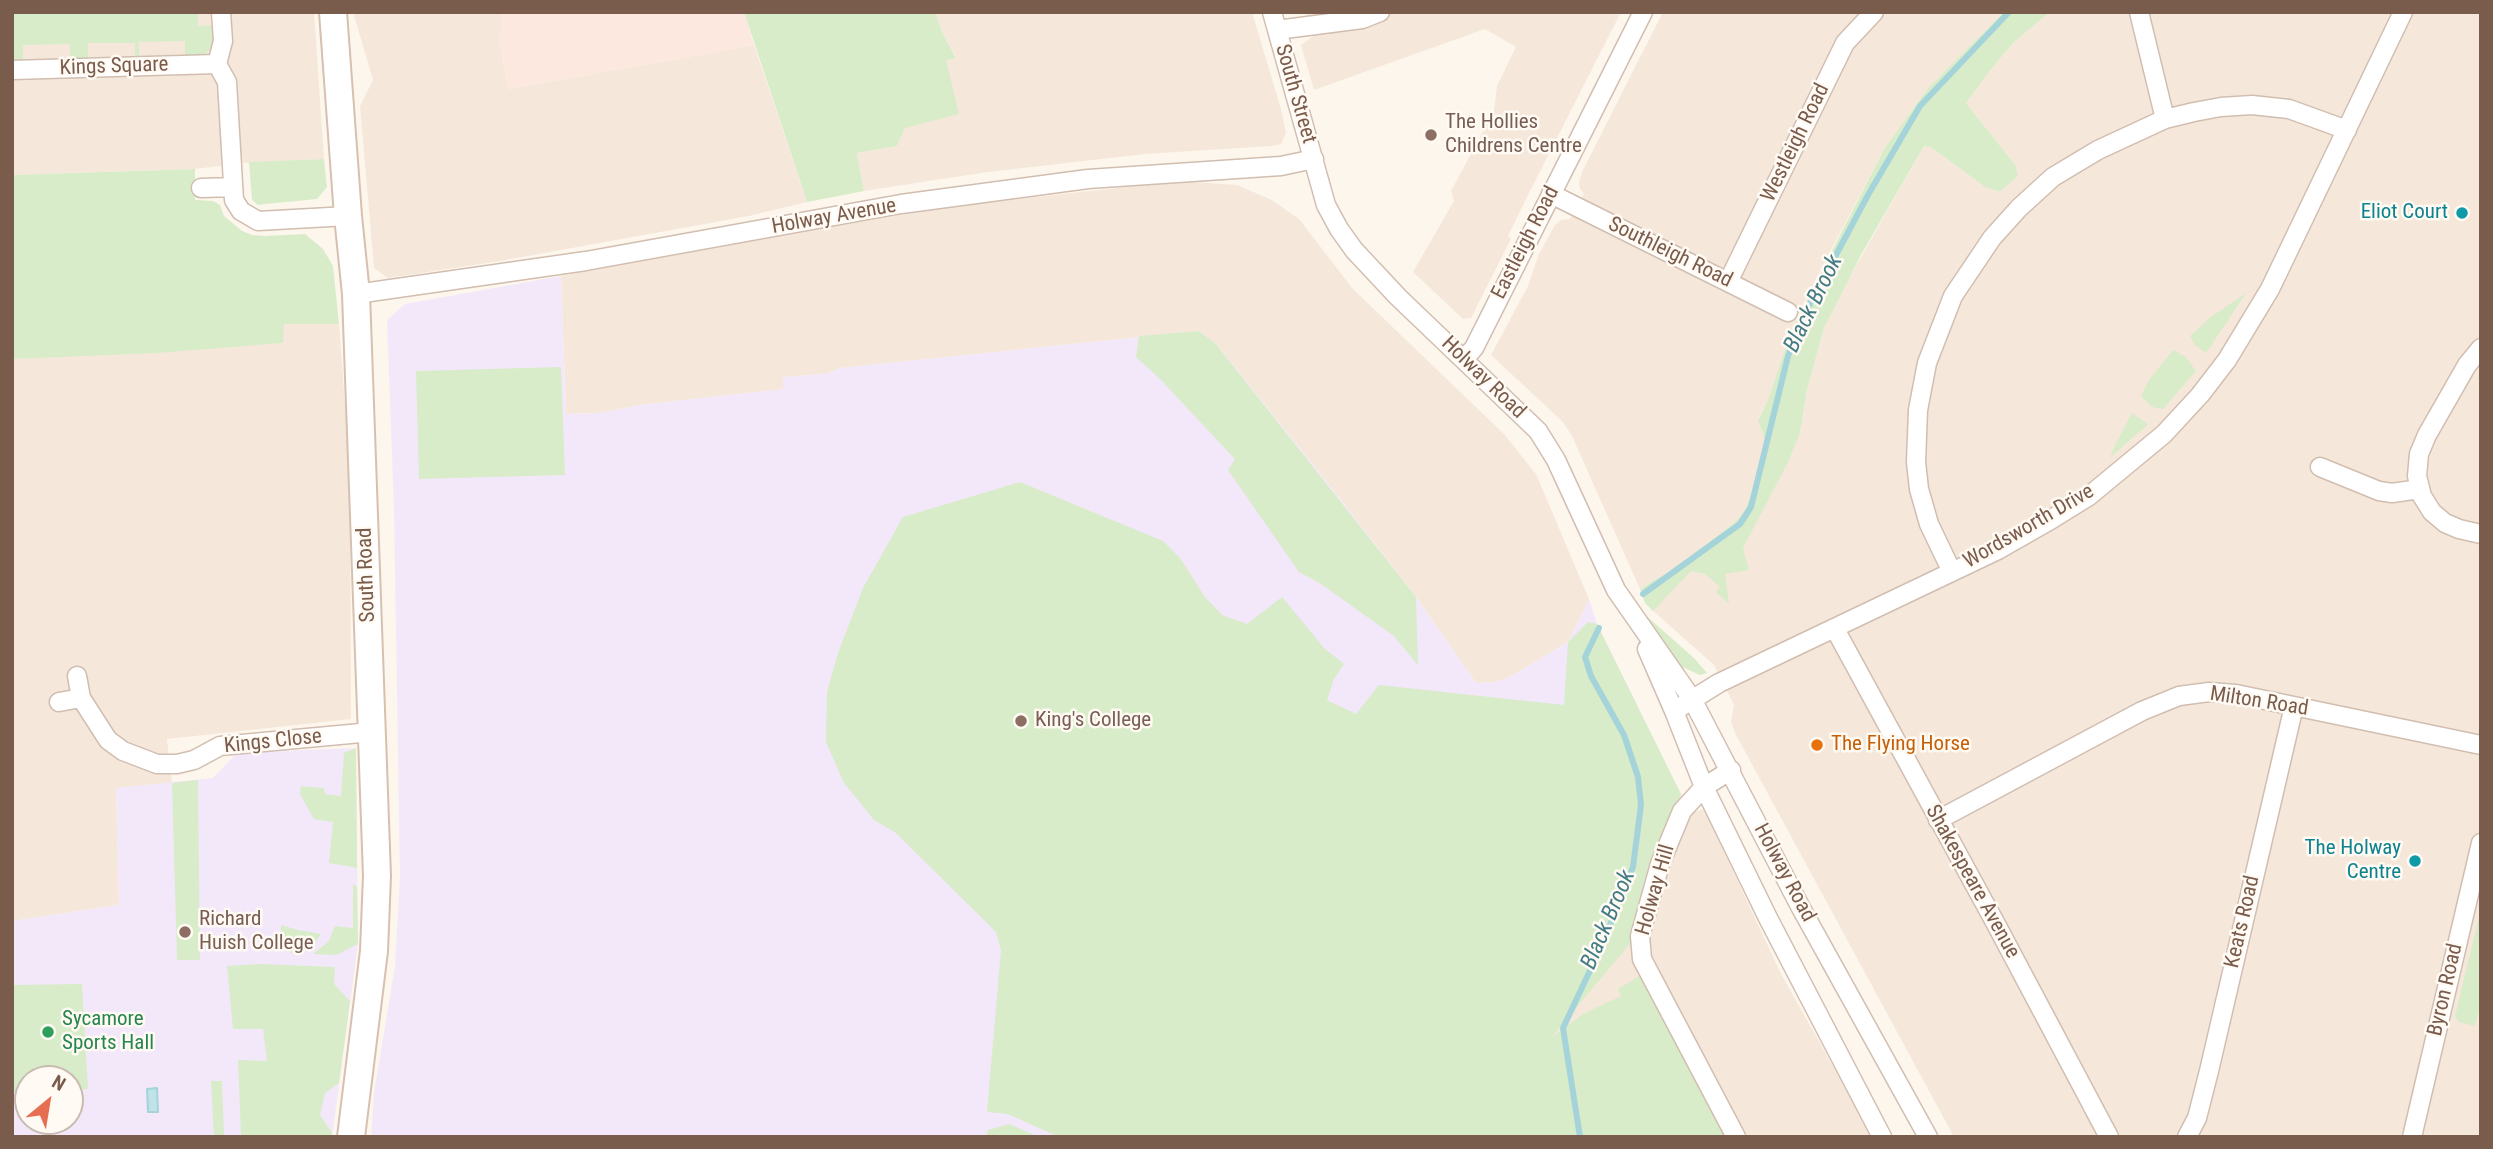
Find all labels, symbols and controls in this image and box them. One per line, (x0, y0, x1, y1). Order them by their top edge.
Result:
street label: South Street (1269, 42, 1321, 146)
street label: Kings Square (59, 53, 169, 81)
street label: Westleigh Road (1757, 80, 1835, 206)
place label: The Hollies Childrens Centre (1445, 110, 1582, 160)
marker: The Hollies Childrens Centre (1423, 127, 1439, 143)
street label: Eastleigh Road (1487, 182, 1565, 304)
street label: Holway Avenue (770, 194, 898, 240)
place label: Eliot Court (2361, 200, 2448, 226)
marker: Eliot Court (2454, 205, 2470, 221)
street label: Southleigh Road (1604, 212, 1736, 294)
water label: Black Brook (1779, 251, 1849, 357)
street label: Holway Road (1436, 332, 1530, 424)
street label: Wordsworth Drive (1959, 479, 2099, 575)
street label: South Road (353, 527, 381, 623)
street label: Milton Road (2208, 682, 2310, 722)
place label: King's College (1035, 708, 1151, 734)
marker: King's College (1013, 713, 1029, 729)
street label: Kings Close (223, 724, 323, 760)
place label: The Flying Horse (1831, 732, 1970, 758)
marker: The Flying Horse (1809, 737, 1825, 753)
street label: Shakespeare Avenue (1919, 801, 2025, 963)
street label: Holway Road (1748, 820, 1820, 926)
place label: The Holway Centre (2305, 836, 2401, 886)
street label: Holway Hill (1631, 842, 1681, 938)
marker: The Holway Centre (2407, 853, 2423, 869)
water label: Black Brook (1576, 866, 1642, 974)
street label: Keats Road (2220, 873, 2266, 971)
place label: Richard Huish College (199, 907, 314, 957)
marker: Richard Huish College (177, 924, 193, 940)
street label: Byron Road (2423, 941, 2469, 1039)
place label: Sycamore Sports Hall (62, 1007, 154, 1057)
marker: Sycamore Sports Hall (40, 1024, 56, 1040)
north arrow (14, 1065, 84, 1135)
text: N (48, 1070, 70, 1096)

